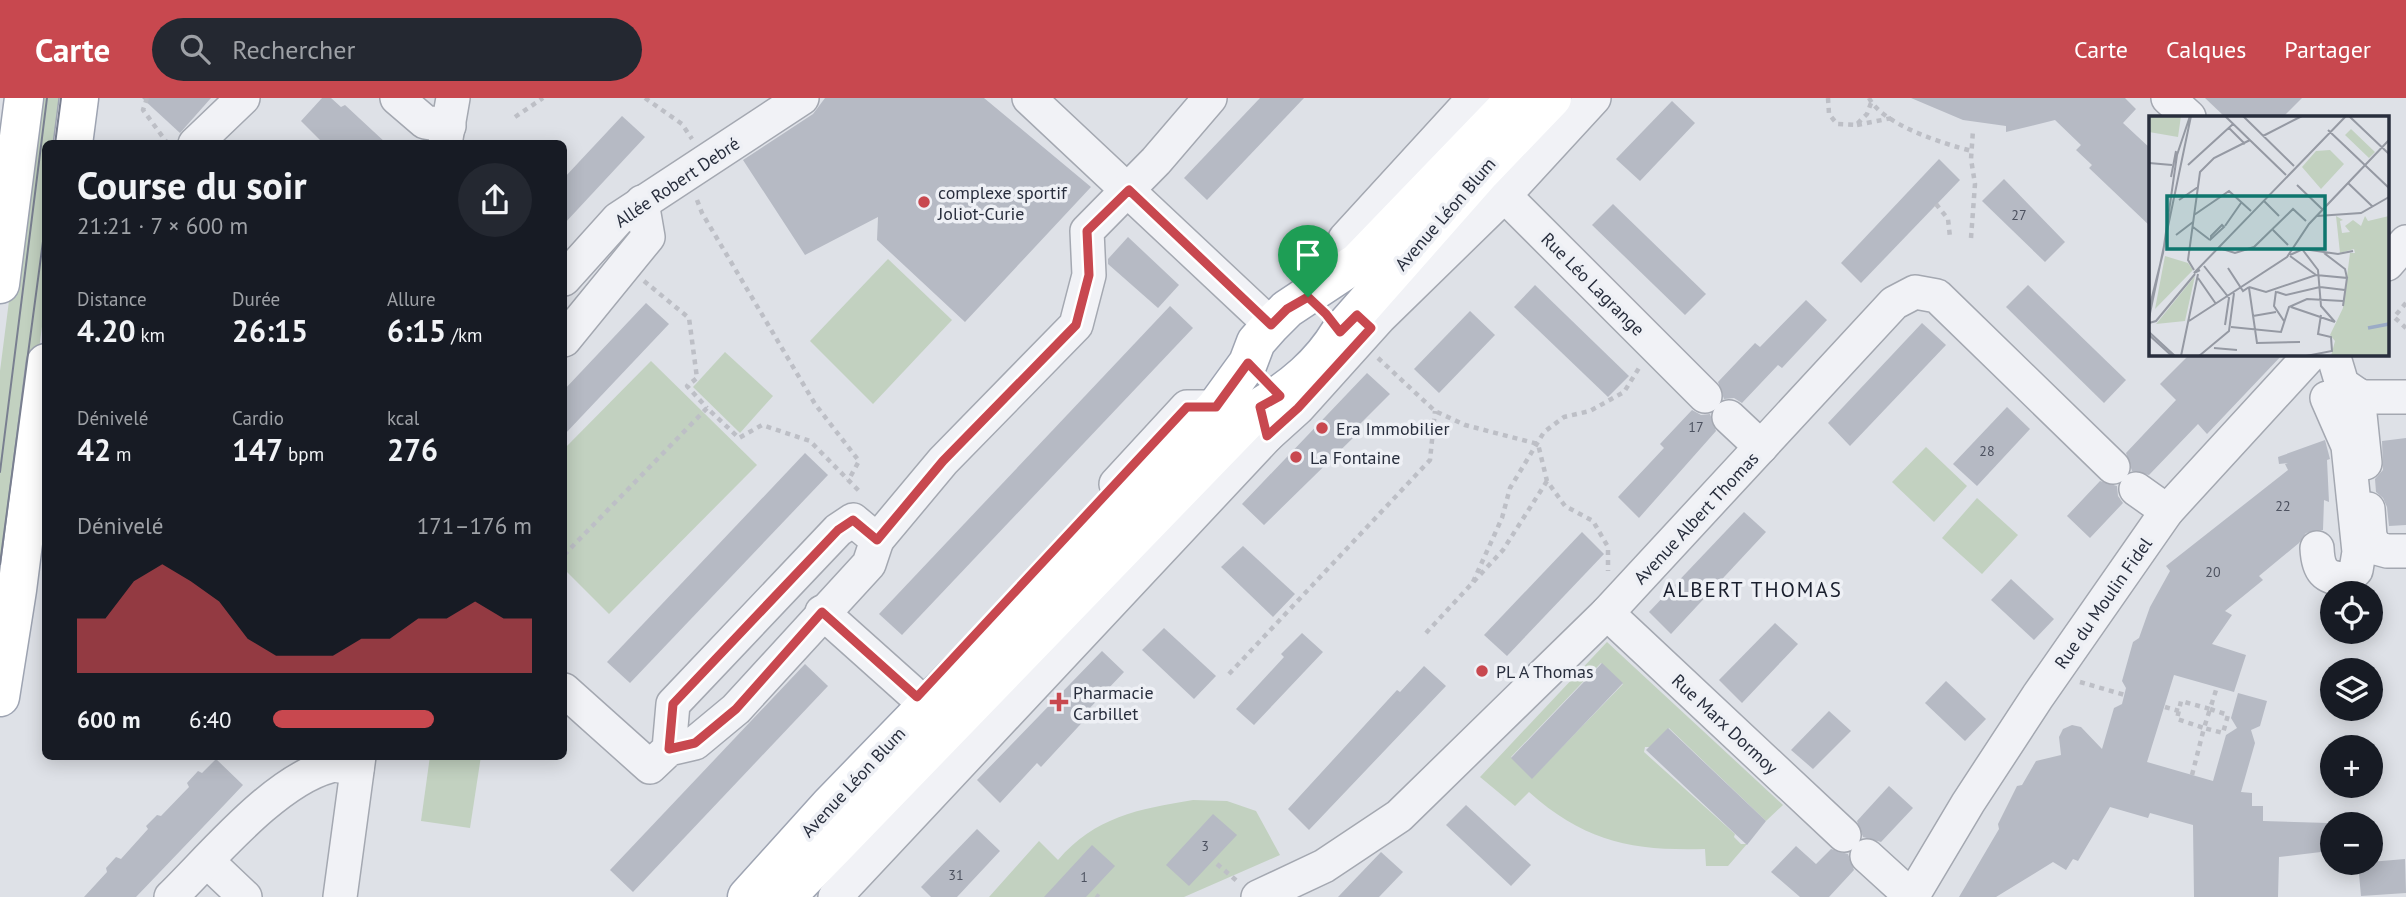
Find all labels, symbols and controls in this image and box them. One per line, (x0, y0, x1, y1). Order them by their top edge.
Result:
search box (152, 18, 642, 81)
text: Carte (35, 28, 110, 71)
icon: search (176, 30, 214, 68)
text: Rechercher (232, 33, 355, 66)
text: Carte (2074, 34, 2128, 65)
text: Calques (2166, 34, 2246, 65)
text: Partager (2284, 34, 2371, 65)
inset map (2149, 116, 2388, 355)
street label: Allée Robert Debré (610, 132, 744, 232)
street label: Avenue Léon Blum (1390, 153, 1500, 275)
text: Course du soir (77, 160, 307, 209)
button: share (458, 163, 532, 237)
place label: complexe sportif Joliot-Curie (937, 181, 1068, 225)
marker: complexe sportif Joliot-Curie (916, 194, 932, 210)
house number: 27 (2011, 206, 2027, 224)
text: 21:21 · 7 × 600 m (77, 211, 248, 240)
pin (1278, 225, 1338, 297)
street label: Rue Léo Lagrange (1536, 227, 1650, 341)
icon: arrive (1289, 236, 1327, 274)
text: Distance (77, 287, 147, 311)
text: Durée (232, 287, 280, 311)
text: Allure (387, 287, 436, 311)
text: 4.20 (77, 311, 135, 350)
text: 26:15 (232, 311, 308, 350)
text: 6:15 (387, 311, 446, 350)
text: km (135, 323, 165, 347)
text: /km (446, 323, 482, 347)
text: Dénivelé (77, 406, 148, 430)
text: Cardio (232, 406, 284, 430)
text: kcal (387, 406, 419, 430)
place label: Era Immobilier (1336, 417, 1450, 440)
house number: 17 (1688, 418, 1704, 436)
marker: Era Immobilier (1314, 420, 1330, 436)
text: 42 (77, 430, 111, 469)
text: 147 (232, 430, 283, 469)
text: 276 (387, 430, 438, 469)
text: m (111, 442, 132, 466)
text: bpm (283, 442, 324, 466)
house number: 28 (1979, 442, 1995, 460)
place label: La Fontaine (1310, 446, 1400, 469)
street label: Avenue Albert Thomas (1629, 447, 1763, 589)
marker: La Fontaine (1288, 449, 1304, 465)
house number: 22 (2275, 497, 2291, 515)
text: Dénivelé (77, 511, 163, 540)
text: 171–176 m (417, 511, 532, 540)
street label: Rue du Moulin Fidel (2049, 532, 2157, 673)
house number: 20 (2205, 563, 2221, 581)
district label: ALBERT THOMAS (1663, 576, 1843, 603)
map controls (2320, 581, 2383, 875)
button: locate (2320, 581, 2383, 644)
button: layers (2320, 658, 2383, 721)
place label: PL A Thomas (1496, 660, 1594, 683)
marker: PL A Thomas (1474, 663, 1490, 679)
street label: Rue Marx Dormoy (1667, 669, 1783, 780)
place label: Pharmacie Carbillet (1073, 681, 1154, 725)
marker: Pharmacie Carbillet (1051, 694, 1067, 710)
text: 600 m (77, 705, 140, 734)
text: 6:40 (189, 705, 232, 734)
street label: Avenue Léon Blum (796, 722, 910, 842)
button: + (2320, 735, 2383, 798)
button: − (2320, 812, 2383, 875)
house number: 3 (1201, 837, 1209, 855)
house number: 31 (948, 866, 964, 884)
house number: 1 (1080, 868, 1088, 886)

